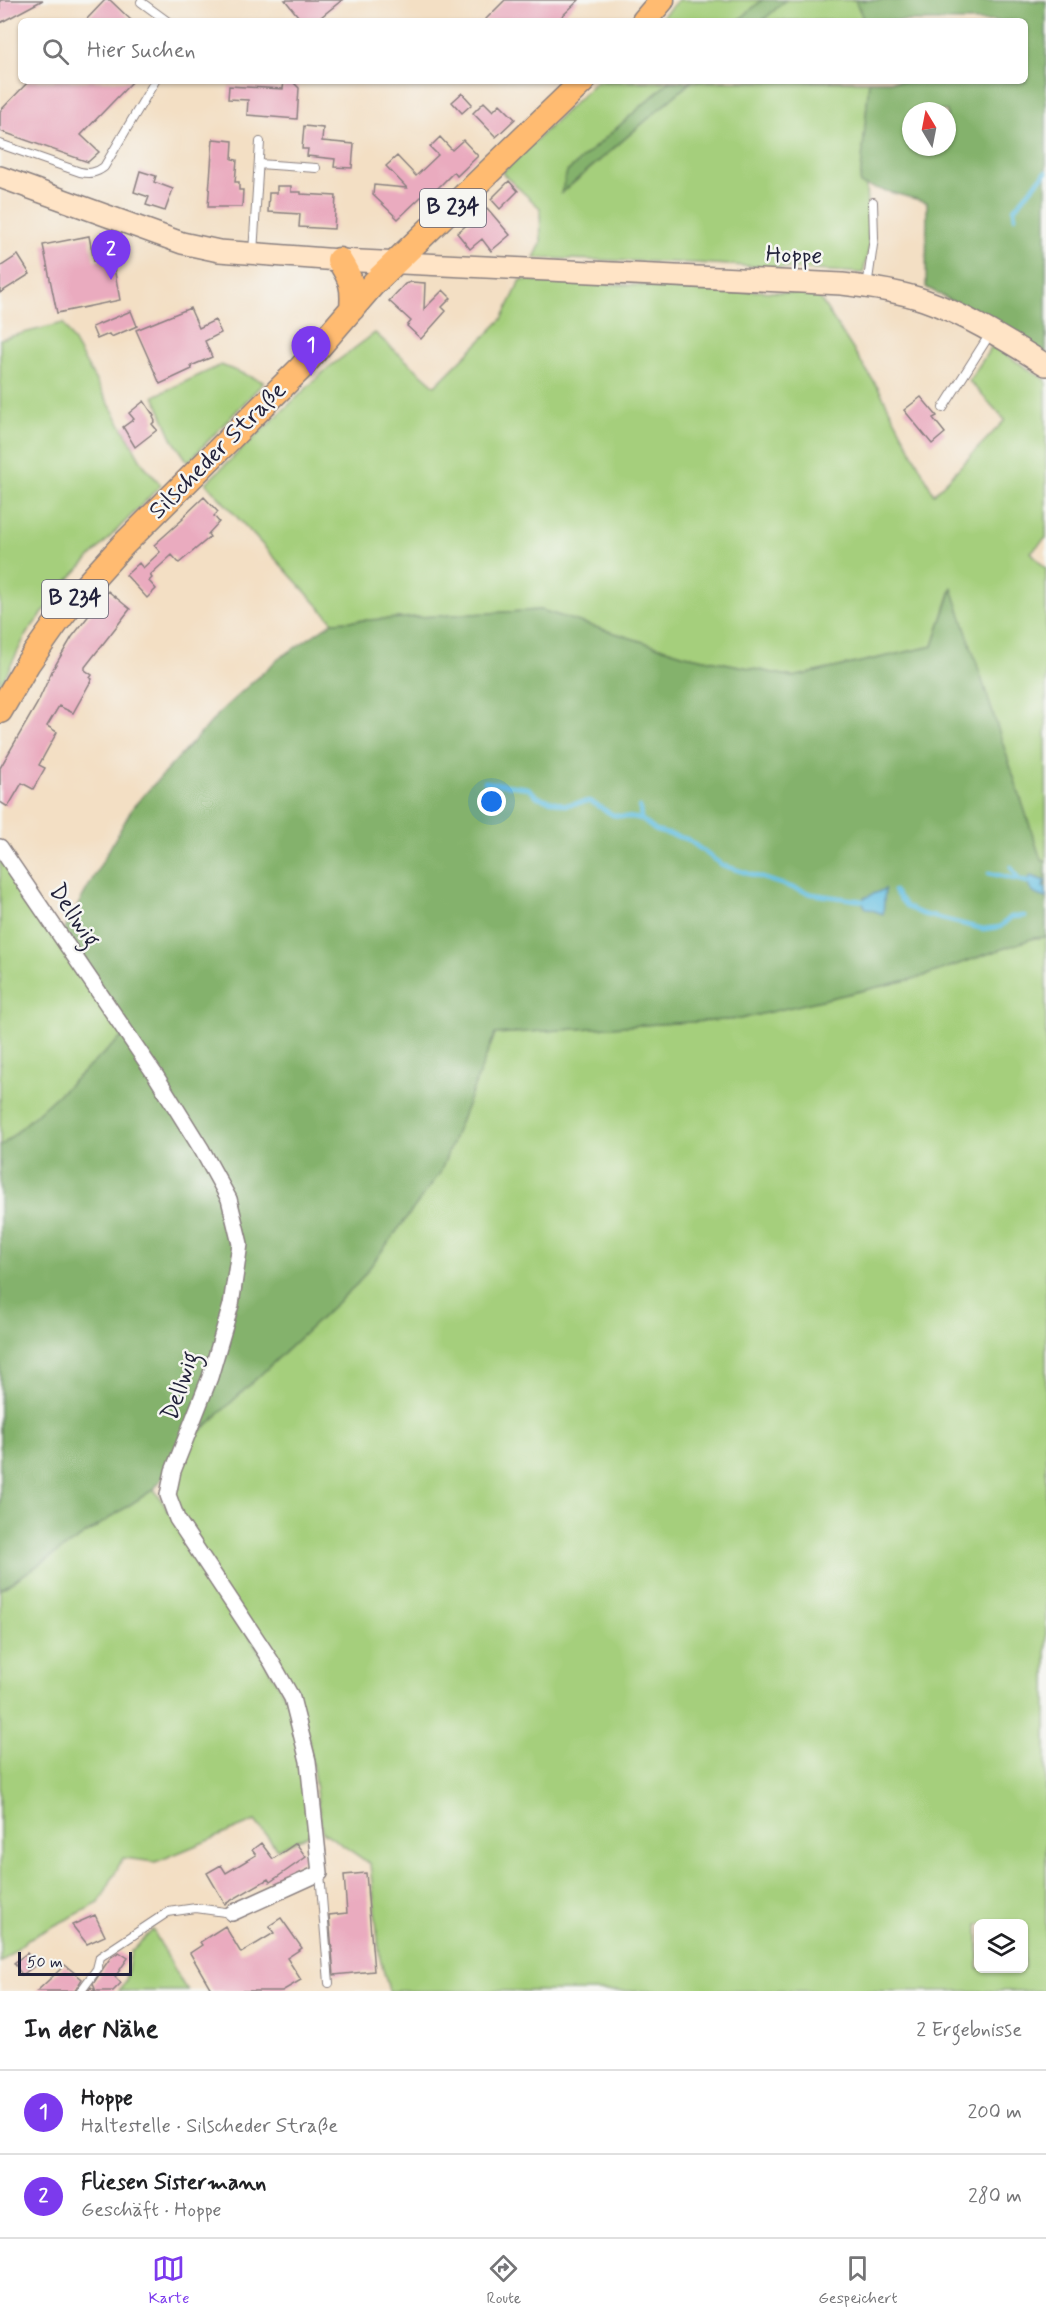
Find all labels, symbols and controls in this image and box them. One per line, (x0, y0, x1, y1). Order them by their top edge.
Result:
search box (18, 18, 1028, 84)
icon: search (39, 35, 72, 68)
text: Hier suchen (87, 37, 196, 65)
north arrow (902, 102, 956, 156)
road number: B 234 (420, 189, 486, 227)
pin: 2 (92, 230, 130, 280)
street label: Hoppe (765, 240, 823, 272)
pin: 1 (292, 326, 330, 376)
street label: Silscheder Straße (143, 375, 294, 526)
road number: B 234 (42, 580, 108, 618)
your location (477, 787, 506, 816)
street label: Dellwig (39, 878, 107, 956)
street label: Dellwig (155, 1347, 210, 1426)
map controls (974, 1919, 1028, 1973)
button: layers (974, 1919, 1028, 1973)
scale bar (18, 1949, 132, 1976)
text: 50 m (27, 1952, 63, 1973)
text: In der Nähe (24, 2013, 158, 2047)
text: 2 Ergebnisse (916, 2017, 1022, 2044)
text: Hoppe (81, 2085, 133, 2113)
text: 1 (39, 2099, 48, 2126)
text: 200 m (967, 2099, 1022, 2126)
text: Haltestelle · Silscheder Straße (81, 2113, 338, 2140)
text: Fliesen Sistermann (81, 2169, 266, 2197)
text: 2 (39, 2183, 48, 2210)
text: 280 m (968, 2183, 1022, 2210)
text: Geschäft · Hoppe (81, 2197, 222, 2224)
tab: Karte (148, 2252, 189, 2309)
tab: Route (486, 2252, 521, 2309)
tab: Gespeichert (818, 2252, 897, 2309)

